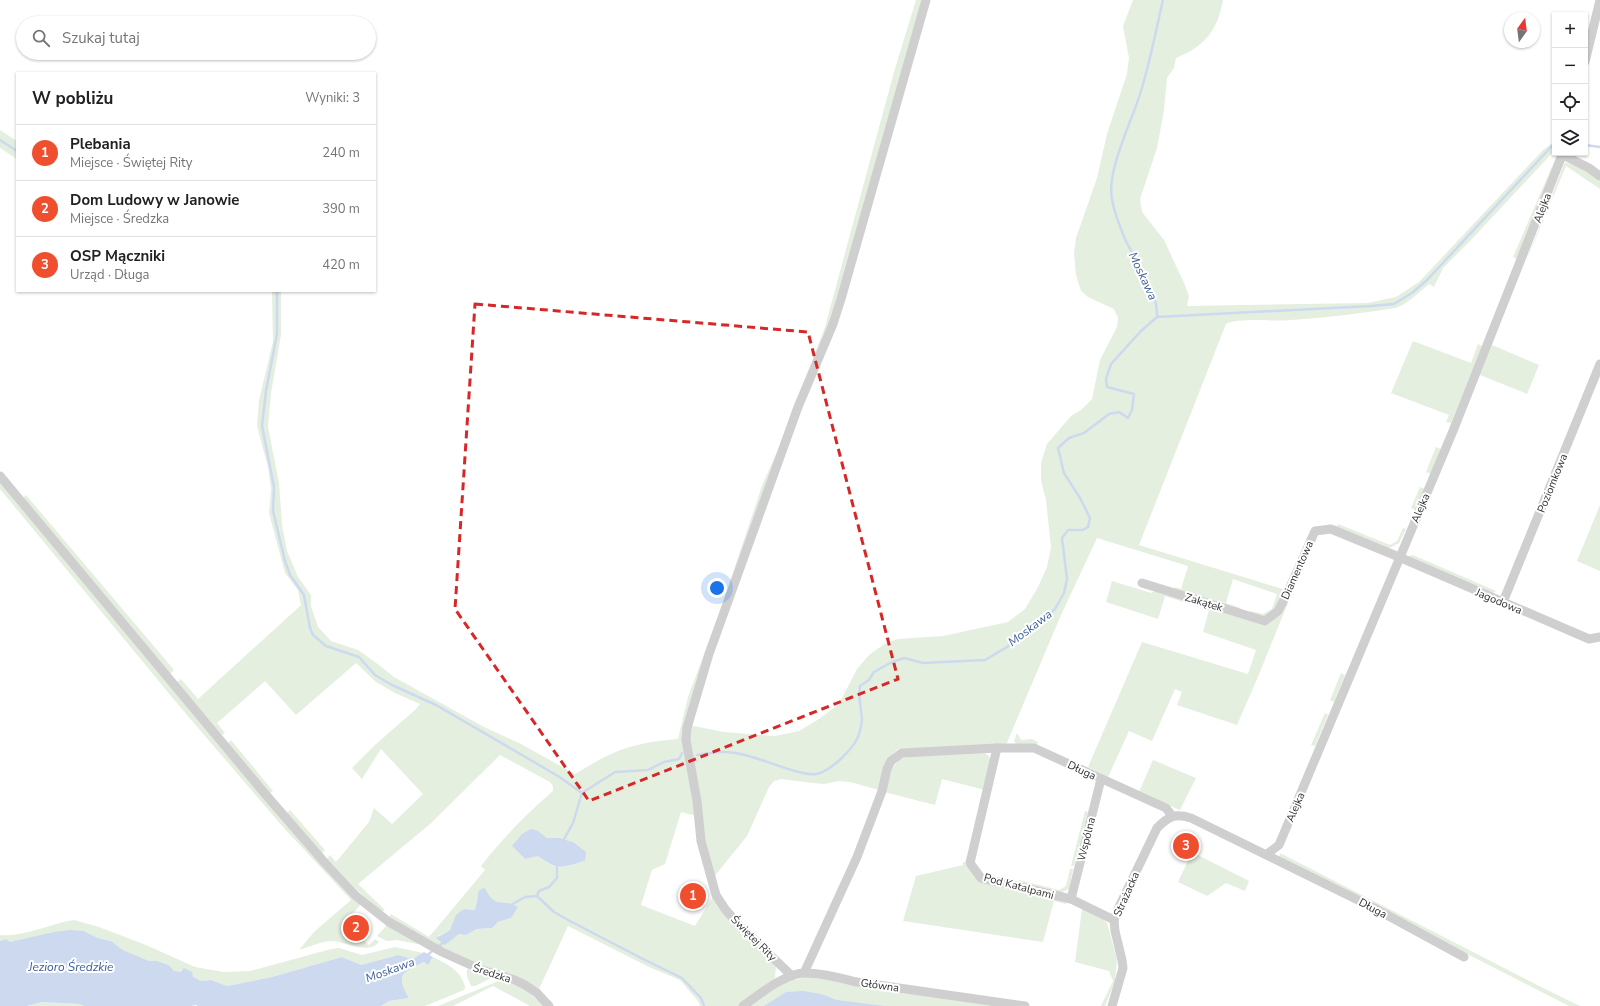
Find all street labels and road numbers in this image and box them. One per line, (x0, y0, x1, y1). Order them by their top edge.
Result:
street label: Alejka (1530, 191, 1555, 225)
street label: Poziomkowa (1534, 451, 1571, 515)
street label: Alejka (1408, 491, 1433, 525)
street label: Diamentowa (1278, 538, 1317, 602)
street label: Jagodowa (1472, 585, 1525, 618)
street label: Zakątek (1183, 590, 1225, 615)
street label: Długa (1065, 757, 1099, 784)
street label: Alejka (1283, 790, 1308, 824)
street label: Wspólna (1074, 815, 1099, 863)
street label: Strażacka (1110, 869, 1143, 919)
street label: Pod Katalpami (982, 870, 1056, 903)
street label: Długa (1356, 895, 1390, 922)
street label: Świętej Rity (728, 912, 781, 965)
street label: Średzka (471, 959, 513, 987)
street label: Główna (860, 975, 900, 996)

